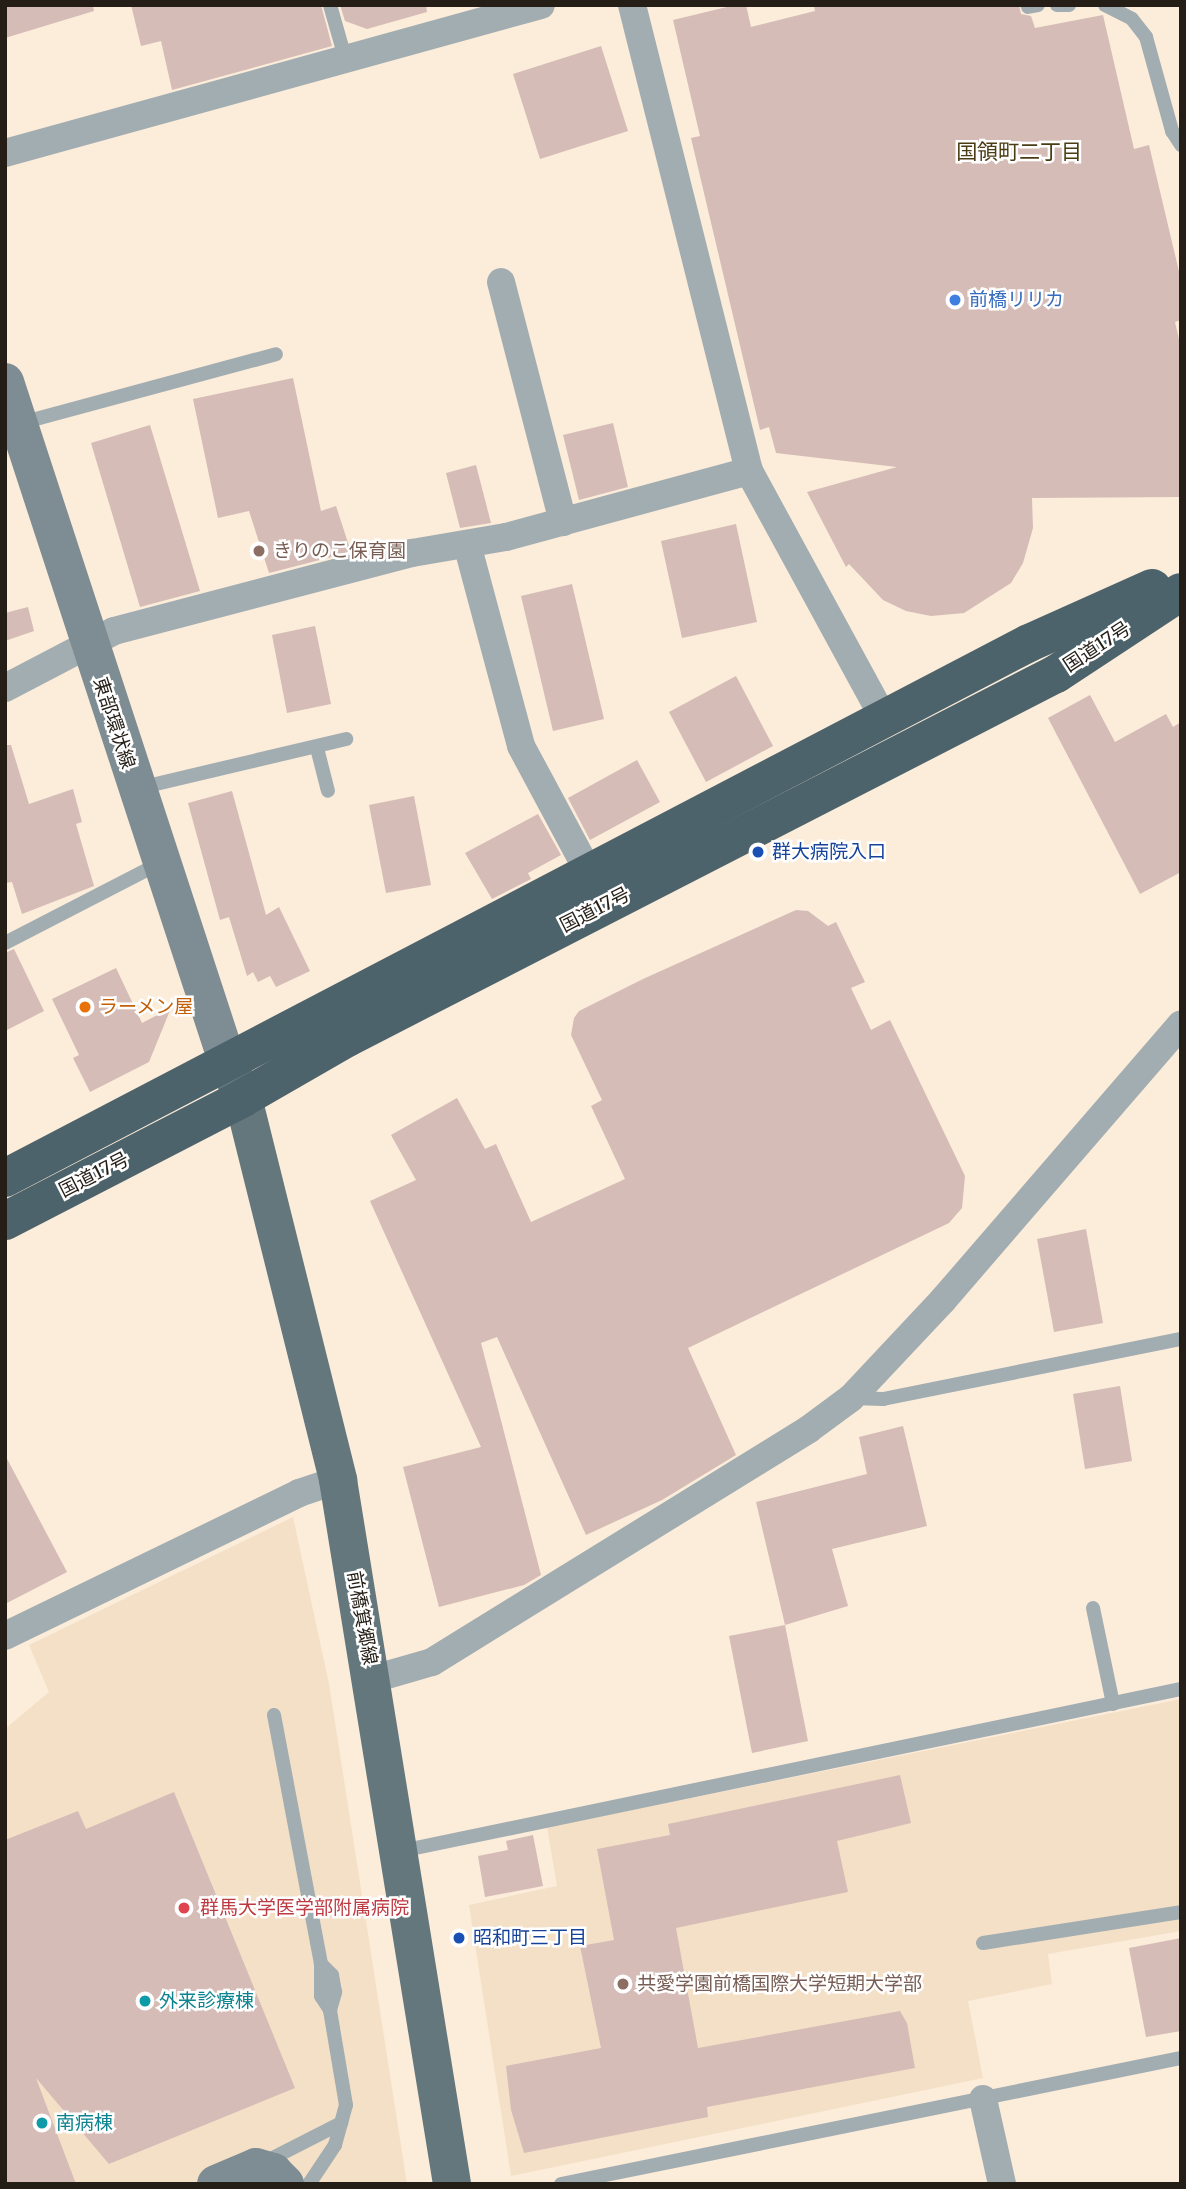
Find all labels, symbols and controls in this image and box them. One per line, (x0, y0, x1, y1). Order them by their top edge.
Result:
district label: 国領町二丁目 (956, 139, 1082, 165)
place label: 前橋リリカ (969, 289, 1064, 311)
marker: 前橋リリカ (947, 292, 963, 308)
place label: きりのこ保育園 (273, 540, 406, 562)
marker: きりのこ保育園 (251, 543, 267, 559)
street label: 国道17号 (1059, 617, 1135, 677)
street label: 東部環状線 (88, 674, 140, 772)
place label: 群大病院入口 (772, 841, 886, 863)
marker: 群大病院入口 (750, 844, 766, 860)
street label: 国道17号 (556, 883, 634, 937)
place label: ラーメン屋 (99, 996, 194, 1018)
marker: ラーメン屋 (77, 999, 93, 1015)
street label: 国道17号 (55, 1148, 133, 1202)
street label: 前橋箕郷線 (343, 1569, 381, 1667)
place label: 群馬大学医学部附属病院 (200, 1897, 409, 1919)
marker: 群馬大学医学部附属病院 (174, 1898, 194, 1918)
place label: 昭和町三丁目 (473, 1927, 587, 1949)
marker: 昭和町三丁目 (451, 1930, 467, 1946)
place label: 共愛学園前橋国際大学短期大学部 (637, 1973, 922, 1995)
marker: 共愛学園前橋国際大学短期大学部 (615, 1976, 631, 1992)
place label: 外来診療棟 (159, 1990, 254, 2012)
marker: 外来診療棟 (137, 1993, 153, 2009)
place label: 南病棟 (56, 2112, 113, 2134)
marker: 南病棟 (34, 2115, 50, 2131)

